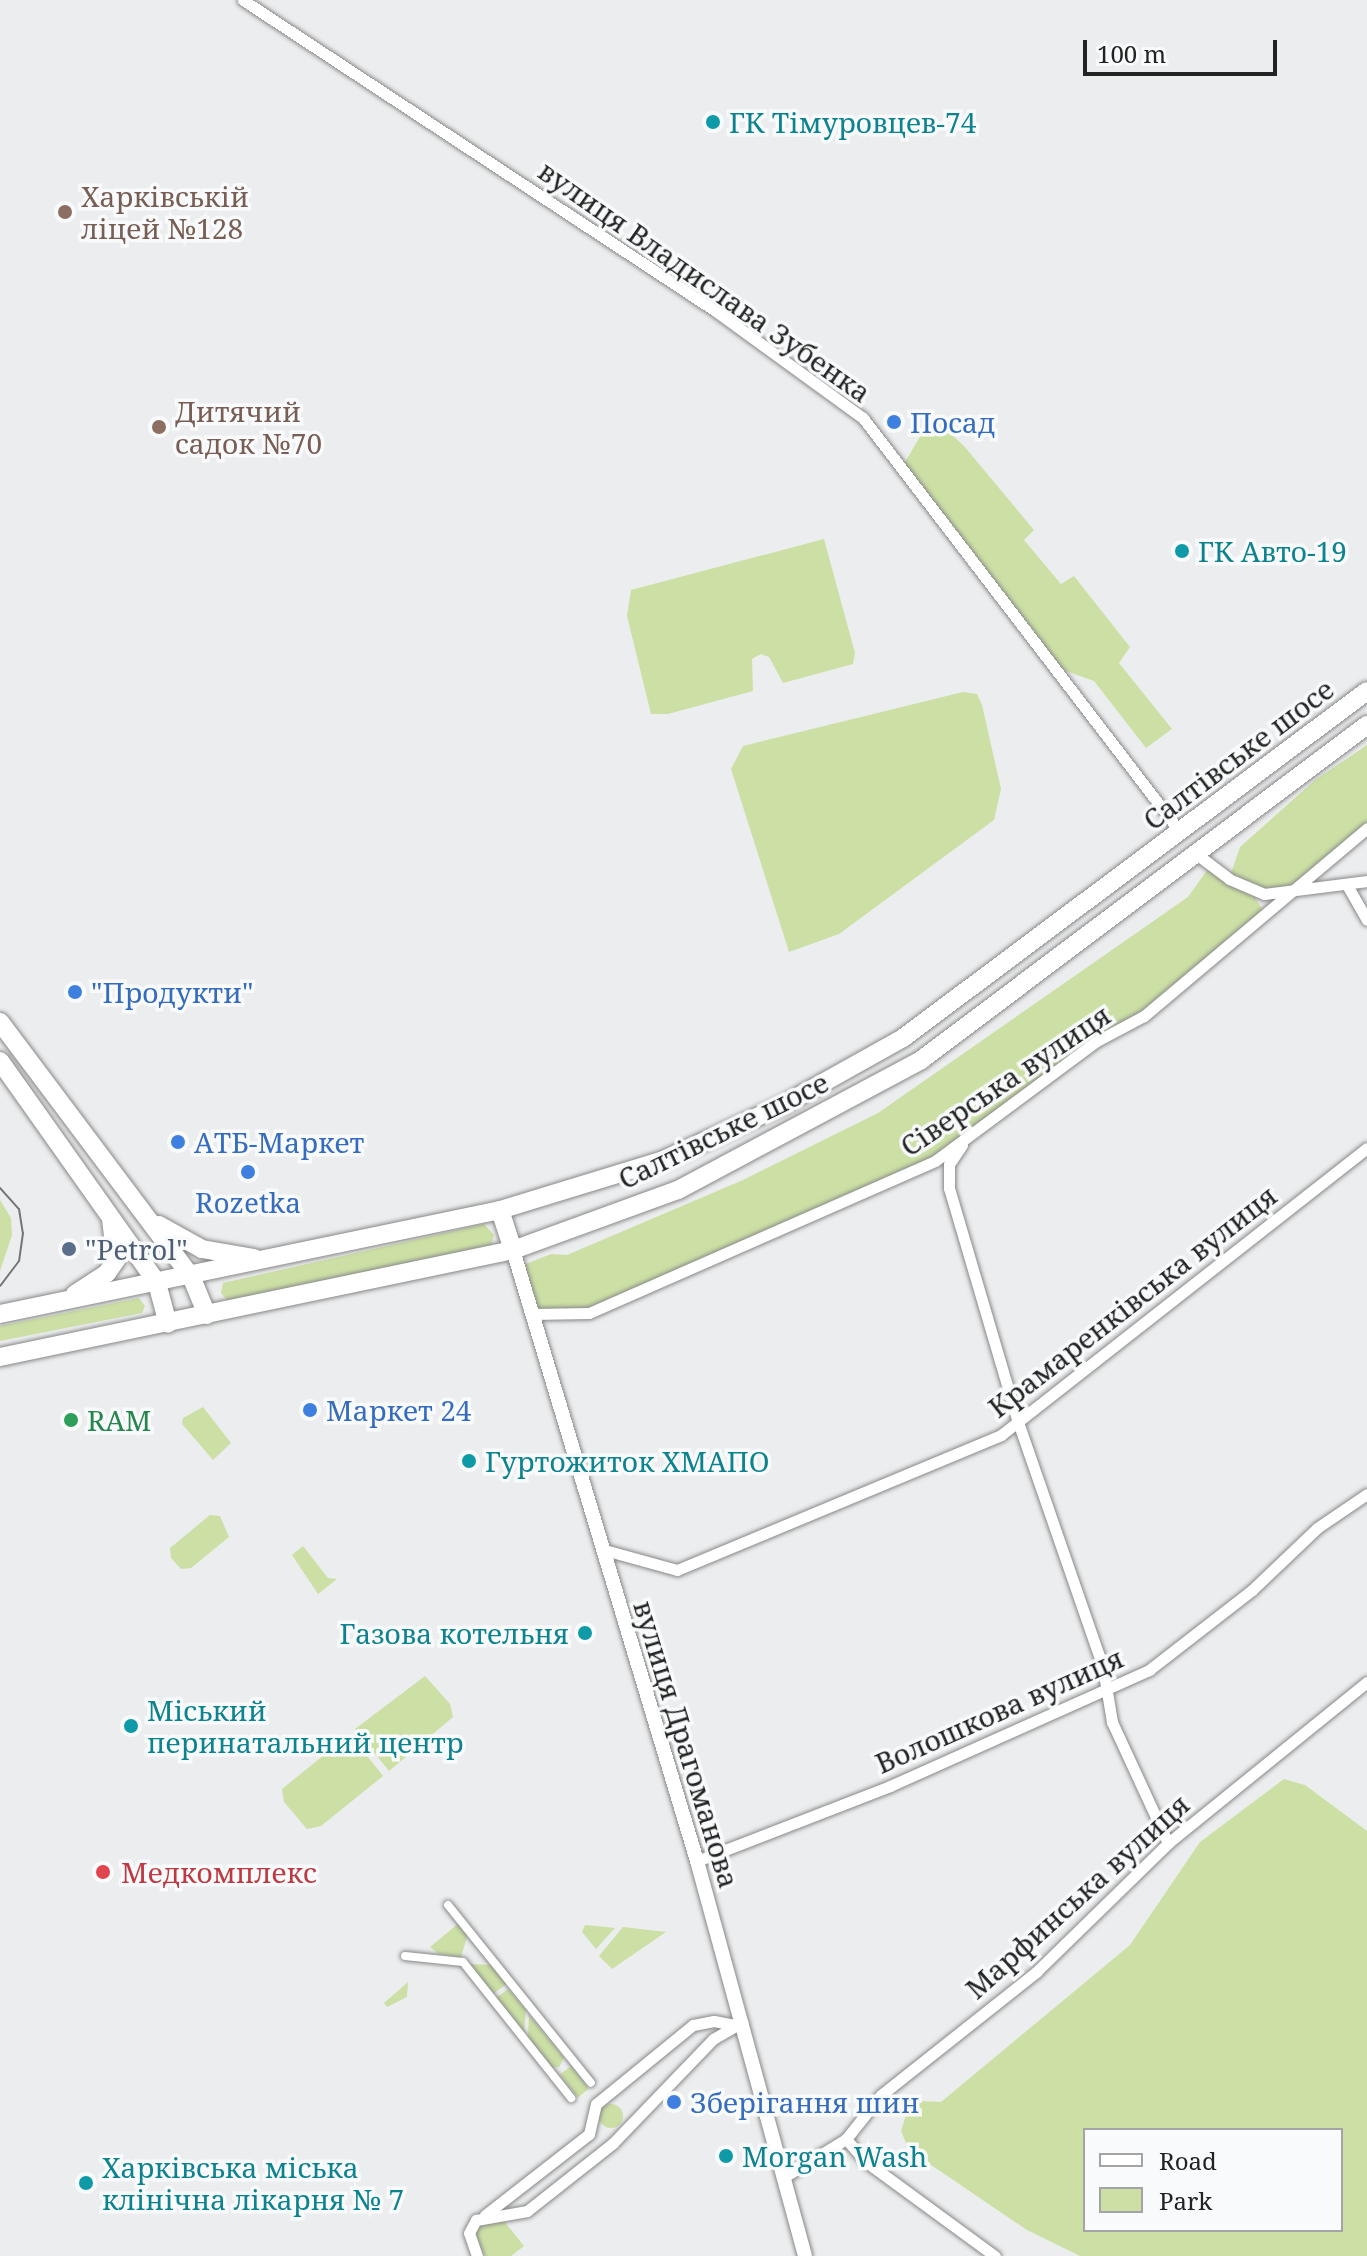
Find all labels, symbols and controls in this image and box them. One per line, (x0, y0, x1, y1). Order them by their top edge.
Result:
scale bar (1087, 24, 1281, 74)
text: 100 m (1097, 37, 1166, 70)
place label: ГК Тімуровцев-74 (729, 105, 976, 139)
marker: ГК Тімуровцев-74 (704, 113, 722, 131)
street label: вулиця Владислава Зубенка (532, 153, 878, 409)
place label: Харківській ліцей №128 (81, 179, 249, 245)
marker: Харківській ліцей №128 (56, 203, 74, 221)
place label: Дитячий садок №70 (175, 394, 322, 460)
place label: Посад (910, 405, 995, 439)
marker: Посад (885, 413, 903, 431)
marker: Дитячий садок №70 (150, 418, 168, 436)
place label: ГК Авто-19 (1198, 534, 1347, 568)
marker: ГК Авто-19 (1173, 542, 1191, 560)
street label: Салтівське шосе (1136, 672, 1340, 836)
place label: "Продукти" (91, 975, 253, 1009)
marker: "Продукти" (66, 983, 84, 1001)
street label: Сіверська вулиця (894, 997, 1116, 1163)
street label: Салтівське шосе (613, 1065, 833, 1195)
place label: АТБ-Маркет (194, 1125, 364, 1159)
marker: АТБ-Маркет (169, 1133, 187, 1151)
marker: Rozetka (239, 1163, 257, 1181)
street label: Крамаренківська вулиця (981, 1178, 1283, 1424)
place label: Rozetka (195, 1185, 301, 1219)
place label: "Petrol" (85, 1232, 188, 1266)
marker: "Petrol" (60, 1240, 78, 1258)
place label: Маркет 24 (326, 1393, 471, 1427)
marker: Маркет 24 (301, 1401, 319, 1419)
place label: RAM (87, 1403, 151, 1437)
marker: RAM (62, 1411, 80, 1429)
place label: Гуртожиток ХМАПО (485, 1444, 770, 1478)
marker: Гуртожиток ХМАПО (460, 1452, 478, 1470)
street label: вулиця Драгоманова (627, 1596, 747, 1892)
place label: Газова котельня (340, 1616, 569, 1650)
marker: Газова котельня (576, 1624, 594, 1642)
street label: Волошкова вулиця (870, 1640, 1128, 1780)
place label: Міський перинатальний центр (147, 1693, 464, 1759)
marker: Міський перинатальний центр (122, 1717, 140, 1735)
street label: Марфинська вулиця (958, 1787, 1196, 2005)
place label: Медкомплекс (121, 1855, 317, 1889)
marker: Медкомплекс (92, 1861, 114, 1883)
place label: Зберігання шин (690, 2085, 919, 2119)
marker: Зберігання шин (665, 2093, 683, 2111)
legend (1083, 2128, 1343, 2232)
place label: Morgan Wash (742, 2139, 927, 2173)
text: Road (1159, 2144, 1217, 2177)
marker: Morgan Wash (717, 2147, 735, 2165)
place label: Харківська міська клінічна лікарня № 7 (102, 2150, 404, 2216)
marker: Харківська міська клінічна лікарня № 7 (77, 2174, 95, 2192)
text: Park (1159, 2184, 1212, 2217)

